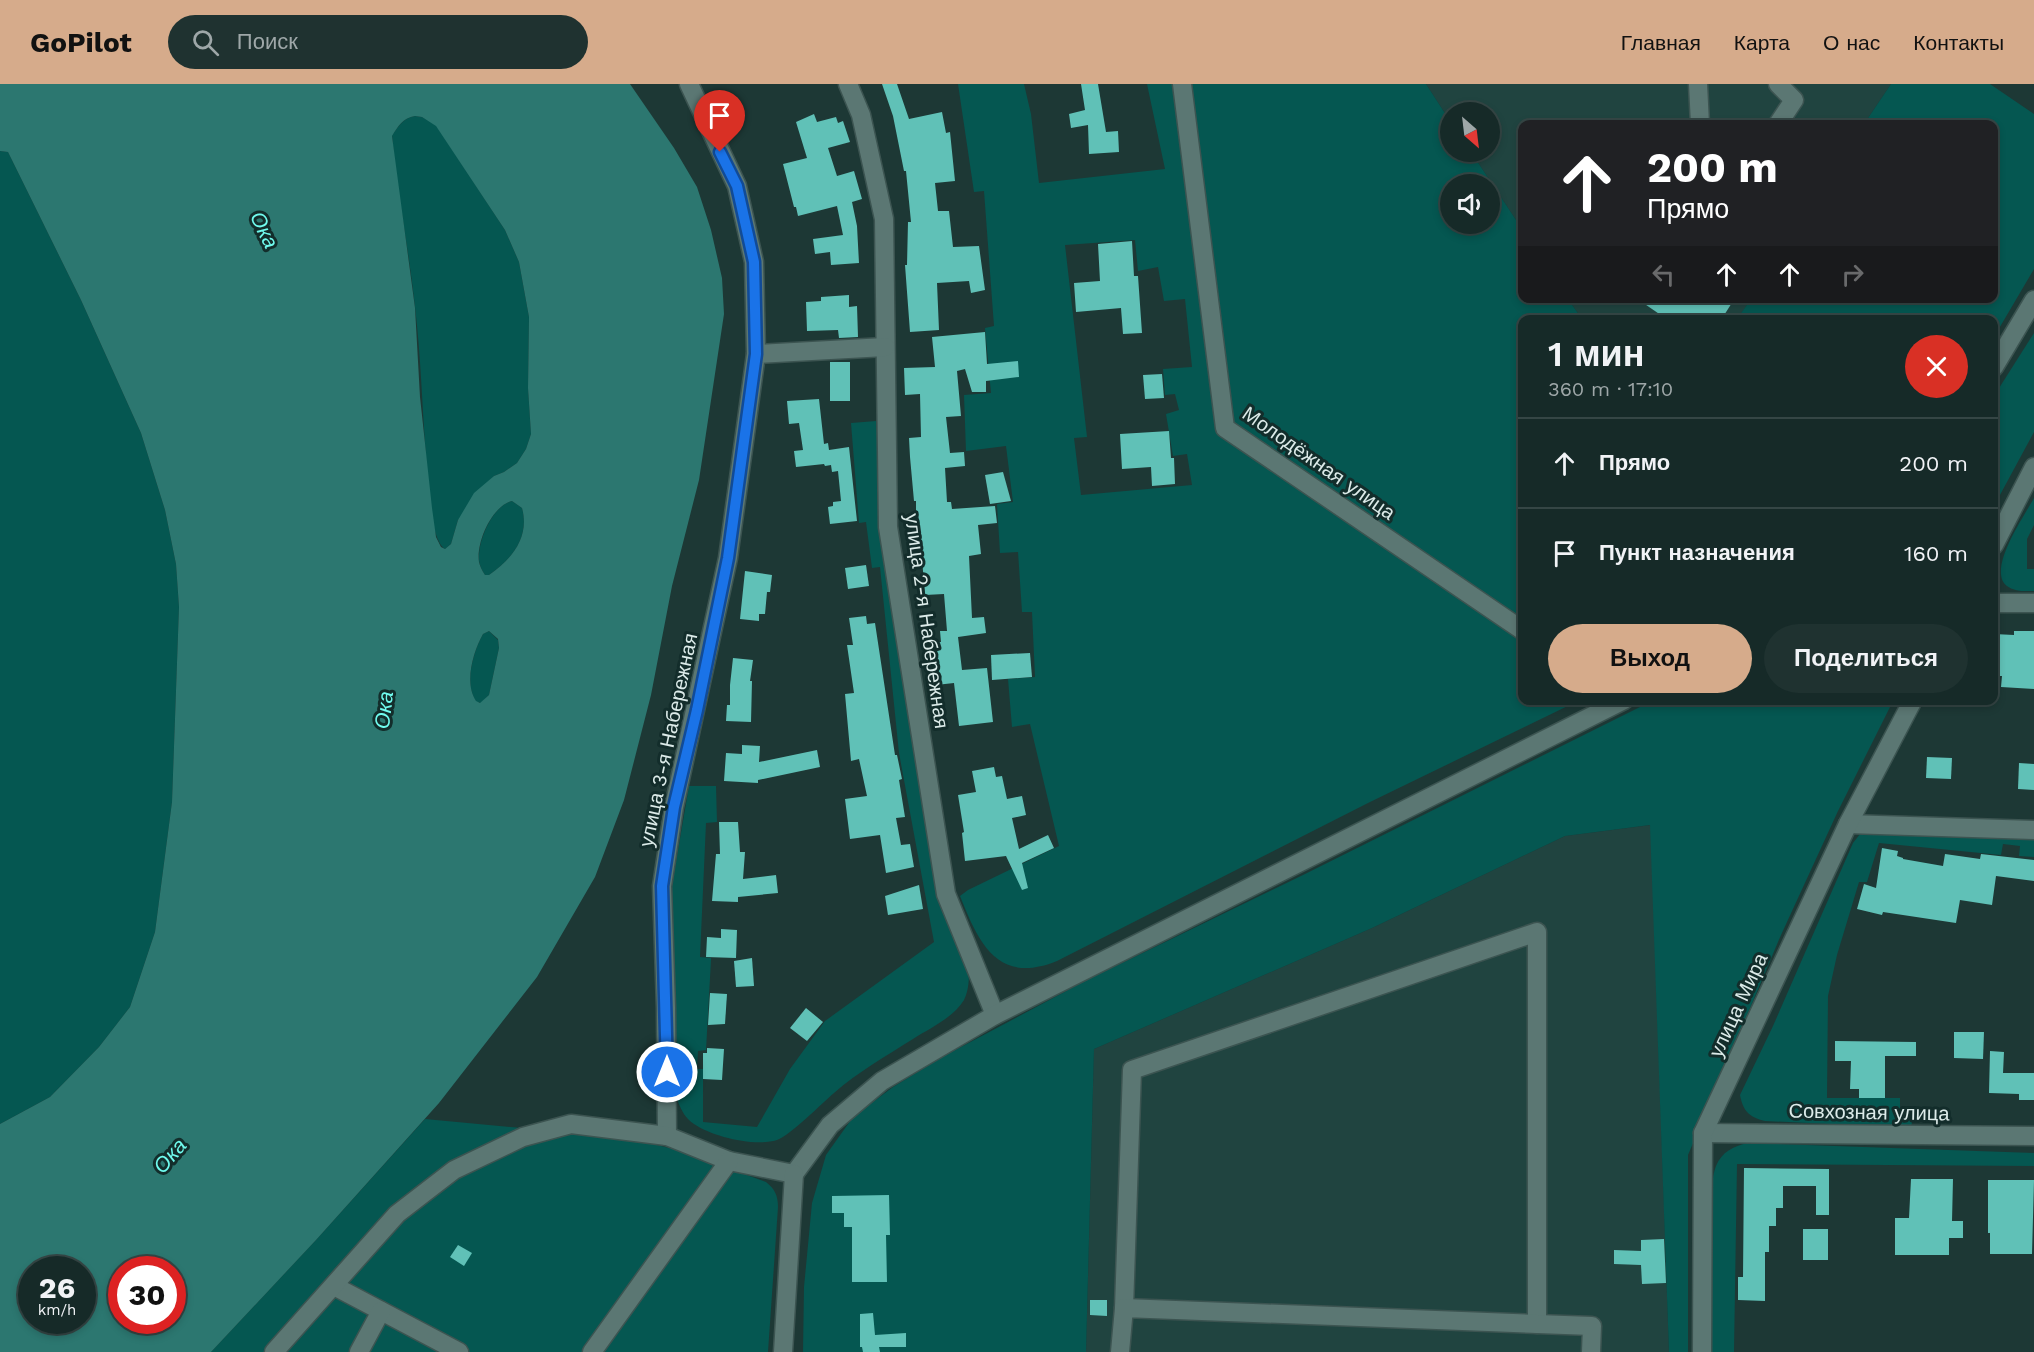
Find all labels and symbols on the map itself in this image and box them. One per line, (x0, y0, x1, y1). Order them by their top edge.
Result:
pin (694, 90, 745, 152)
north arrow (1440, 102, 1500, 162)
water label: Ока (245, 207, 284, 252)
street label: Молодёжная улица (1238, 401, 1401, 525)
street label: улица 2-я Набережная (900, 512, 954, 730)
street label: улица 3-я Набережная (634, 631, 702, 849)
water label: Ока (369, 690, 398, 730)
street label: улица Мира (1703, 948, 1773, 1061)
position arrow (635, 1040, 699, 1104)
street label: Совхозная улица (1788, 1099, 1950, 1125)
water label: Ока (148, 1133, 192, 1178)
speed limit sign: 30 (108, 1256, 186, 1334)

